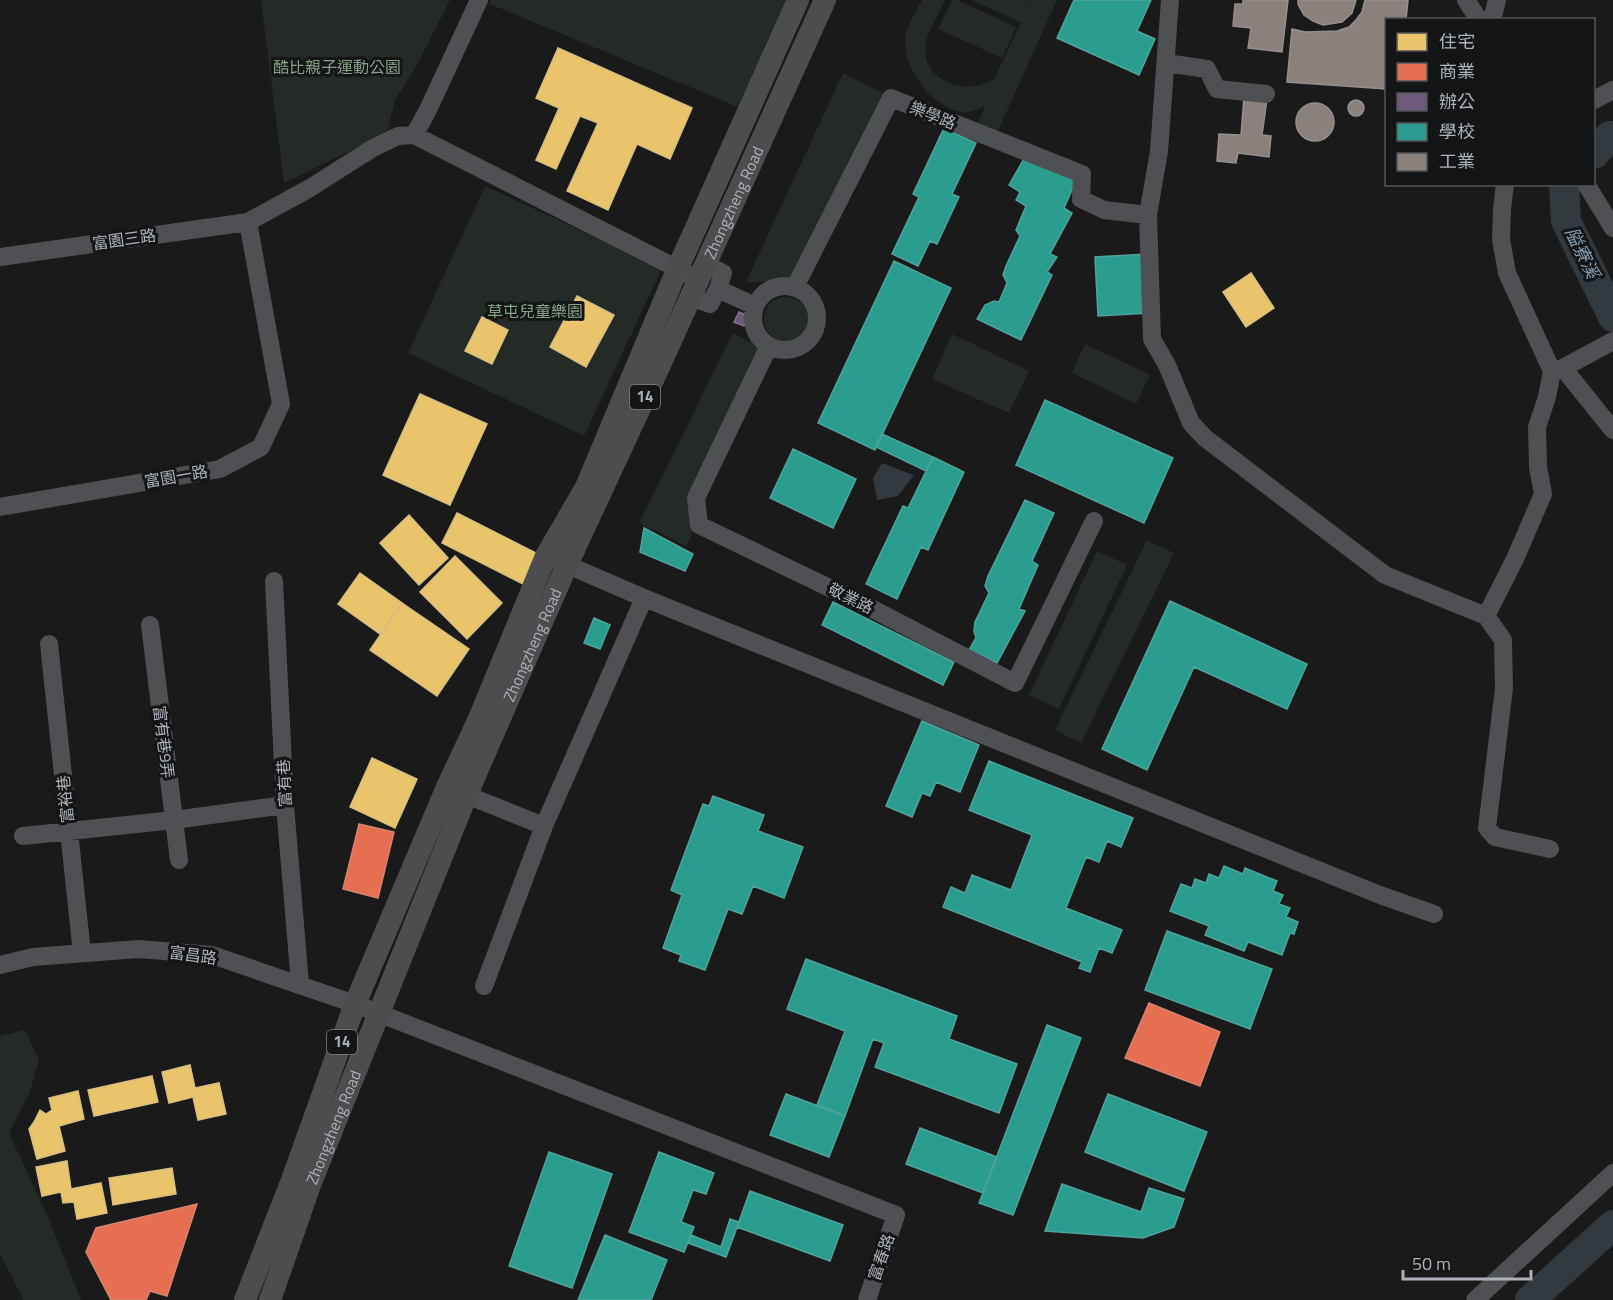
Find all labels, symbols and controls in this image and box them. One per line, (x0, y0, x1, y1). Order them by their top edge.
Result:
legend (1385, 18, 1595, 186)
text: 住宅 (1439, 28, 1475, 55)
park label: 酷比親子運動公園 (273, 55, 401, 79)
text: 商業 (1439, 58, 1475, 85)
text: 辦公 (1439, 88, 1475, 115)
street label: 樂學路 (906, 95, 960, 135)
text: 學校 (1439, 118, 1475, 145)
street label: Zhongzheng Road (698, 142, 769, 263)
text: 工業 (1439, 148, 1475, 175)
street label: 富園三路 (91, 223, 157, 255)
water label: 隘寮溪 (1558, 223, 1608, 286)
park label: 草屯兒童樂園 (487, 299, 583, 323)
road number: 14 (630, 385, 660, 409)
street label: 富園一路 (142, 459, 210, 493)
street label: 敬業路 (824, 577, 878, 619)
street label: Zhongzheng Road (497, 584, 567, 705)
street label: 富有巷9弄 (148, 704, 180, 780)
street label: 富有巷 (271, 758, 297, 808)
street label: 富裕巷 (51, 774, 79, 824)
street label: 富昌路 (168, 940, 218, 970)
road number: 14 (327, 1030, 357, 1054)
street label: Zhongzheng Road (299, 1066, 367, 1188)
street label: 富春路 (862, 1230, 900, 1284)
scale bar (1403, 1243, 1530, 1281)
text: 50 m (1412, 1250, 1451, 1277)

